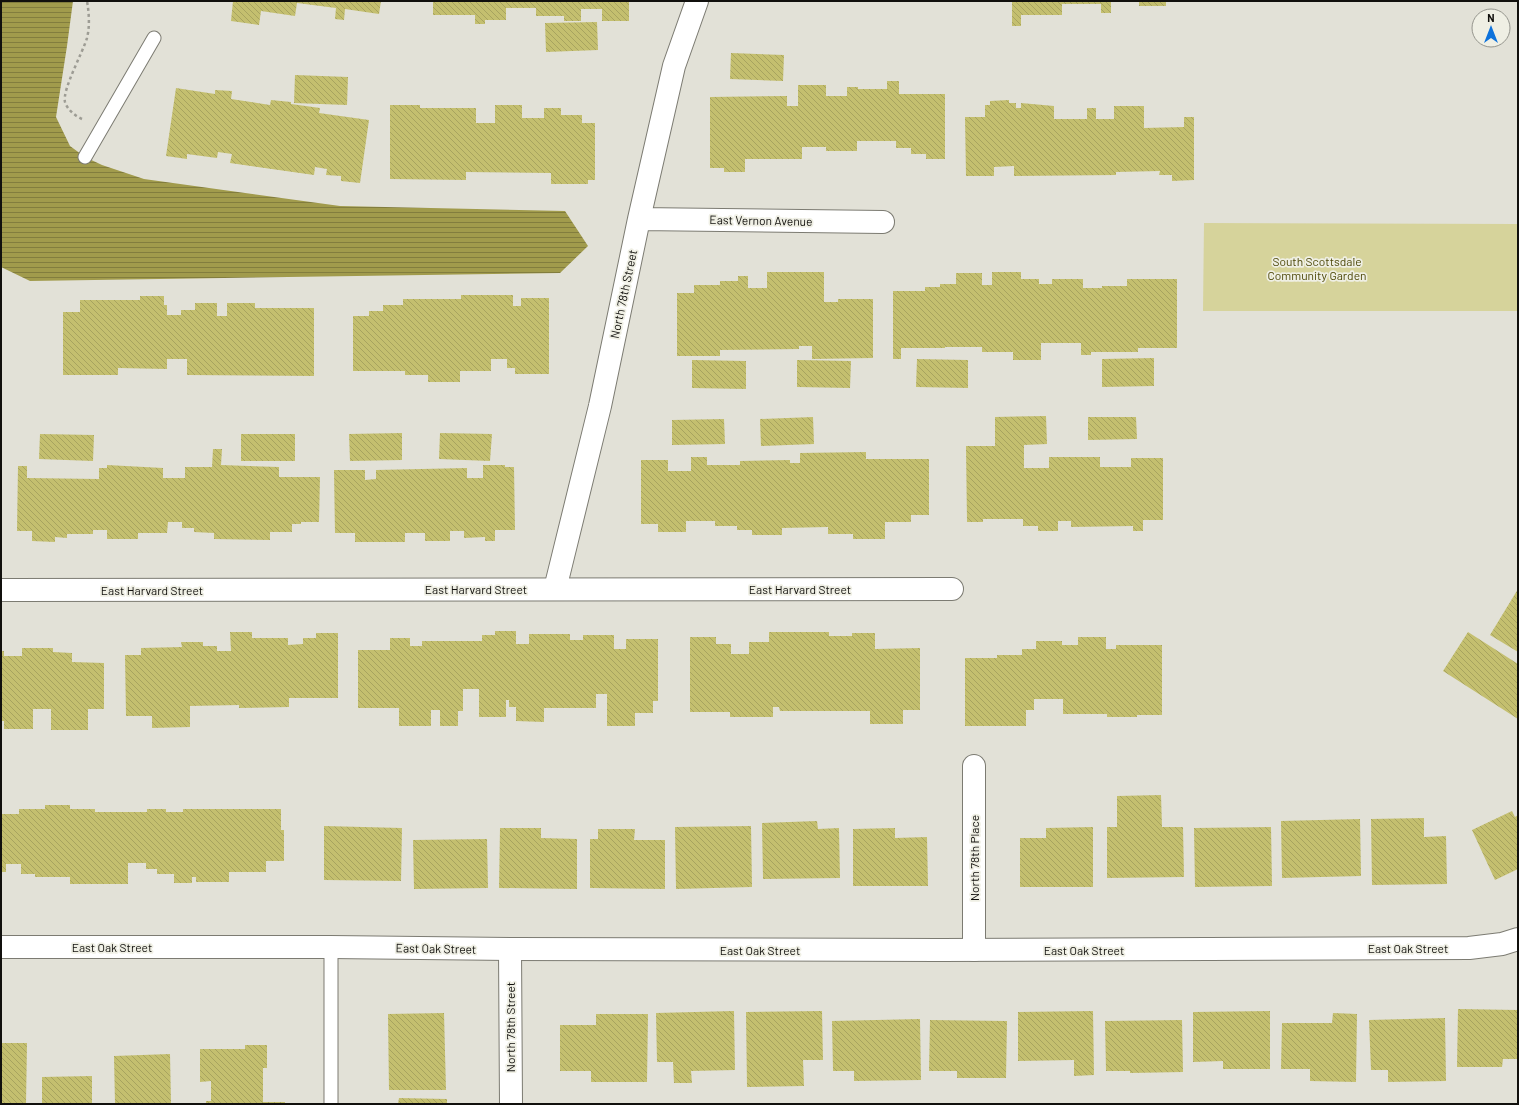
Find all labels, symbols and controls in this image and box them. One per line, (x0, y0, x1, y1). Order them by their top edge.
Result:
north arrow (1471, 8, 1511, 48)
text: N (1487, 11, 1495, 24)
street label: East Vernon Avenue (709, 212, 813, 228)
street label: North 78th Street (607, 248, 639, 340)
park label: South Scottsdale Community Garden (1267, 254, 1367, 282)
street label: East Harvard Street (425, 582, 527, 596)
street label: East Harvard Street (749, 582, 851, 596)
street label: East Harvard Street (101, 583, 203, 597)
street label: North 78th Place (967, 815, 981, 901)
street label: East Oak Street (72, 940, 152, 954)
street label: East Oak Street (396, 940, 476, 956)
street label: East Oak Street (1368, 941, 1448, 955)
street label: East Oak Street (720, 943, 800, 957)
street label: East Oak Street (1044, 943, 1124, 957)
street label: North 78th Street (503, 982, 517, 1072)

